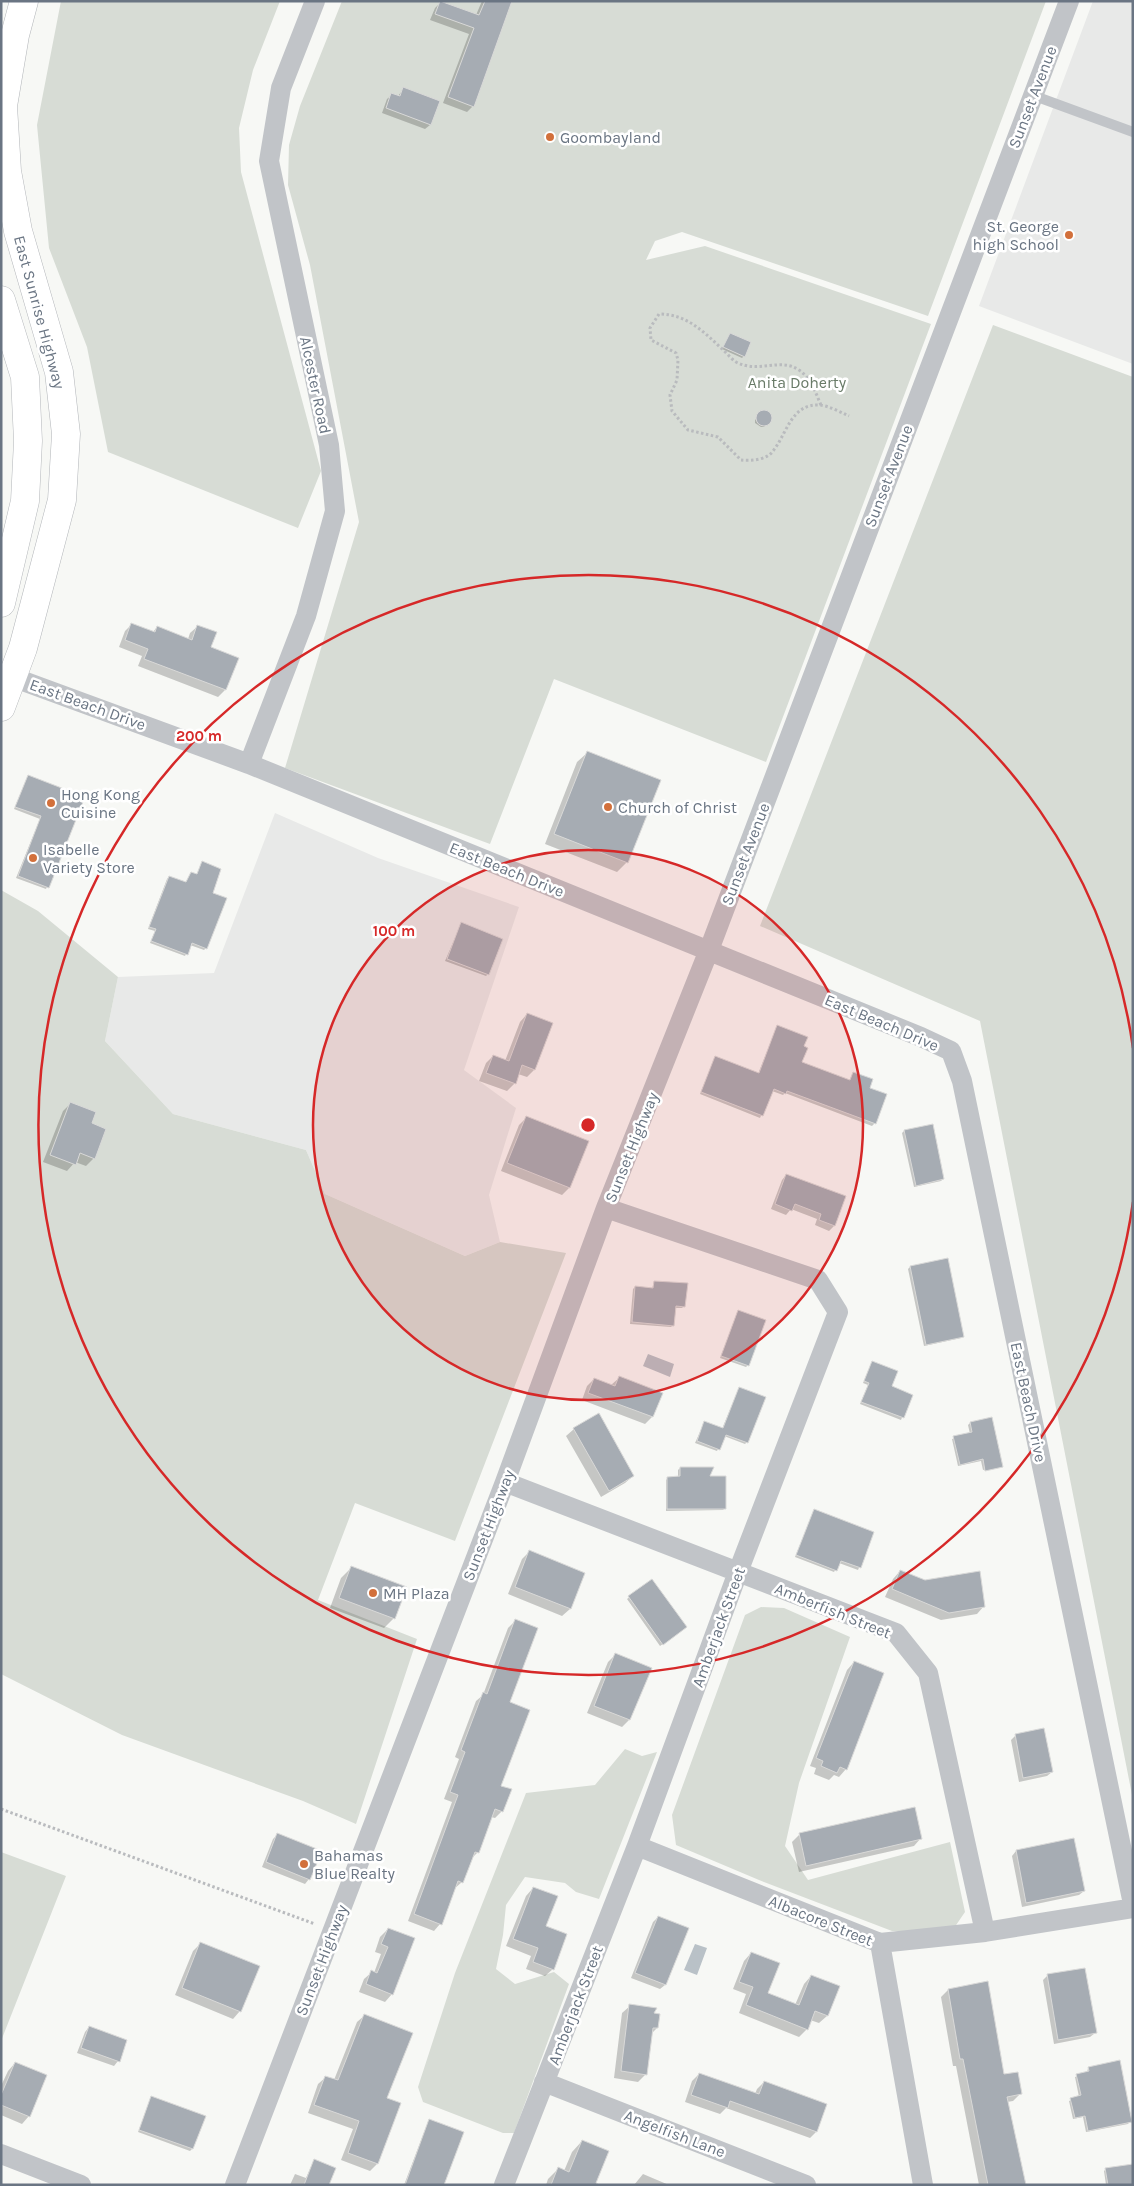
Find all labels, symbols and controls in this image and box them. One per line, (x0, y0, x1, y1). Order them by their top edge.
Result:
street label: Sunset Avenue (1004, 43, 1061, 151)
place label: Goombayland (560, 128, 661, 147)
marker: Goombayland (544, 131, 556, 143)
place label: St. George high School (973, 217, 1059, 254)
marker: St. George high School (1063, 229, 1075, 241)
street label: East Sunrise Highway (10, 233, 69, 391)
street label: Alcester Road (296, 335, 335, 436)
park label: Anita Doherty (748, 373, 847, 392)
street label: Sunset Avenue (860, 422, 917, 530)
street label: East Beach Drive (27, 675, 148, 734)
text: 200 m (176, 727, 222, 745)
place label: Hong Kong Cuisine (61, 785, 140, 822)
marker: Hong Kong Cuisine (45, 797, 57, 809)
place label: Church of Christ (618, 798, 737, 817)
street label: Sunset Avenue (717, 800, 774, 908)
marker: Church of Christ (602, 801, 614, 813)
street label: East Beach Drive (447, 838, 567, 901)
place label: Isabelle Variety Store (43, 840, 135, 877)
marker: Isabelle Variety Store (27, 852, 39, 864)
text: 100 m (373, 922, 415, 940)
street label: East Beach Drive (822, 990, 942, 1055)
street label: Sunset Highway (601, 1089, 662, 1205)
centre of rings (579, 1116, 597, 1134)
street label: East Beach Drive (1007, 1340, 1050, 1464)
street label: Sunset Highway (459, 1466, 519, 1583)
street label: Amberjack Street (688, 1565, 749, 1690)
street label: Amberfish Street (772, 1578, 894, 1642)
place label: MH Plaza (383, 1584, 450, 1603)
marker: MH Plaza (367, 1587, 379, 1599)
place label: Bahamas Blue Realty (314, 1846, 395, 1883)
marker: Bahamas Blue Realty (298, 1858, 310, 1870)
street label: Albacore Street (766, 1891, 876, 1950)
street label: Sunset Highway (292, 1901, 352, 2018)
street label: Amberjack Street (544, 1943, 607, 2068)
street label: Angelfish Lane (622, 2105, 728, 2161)

